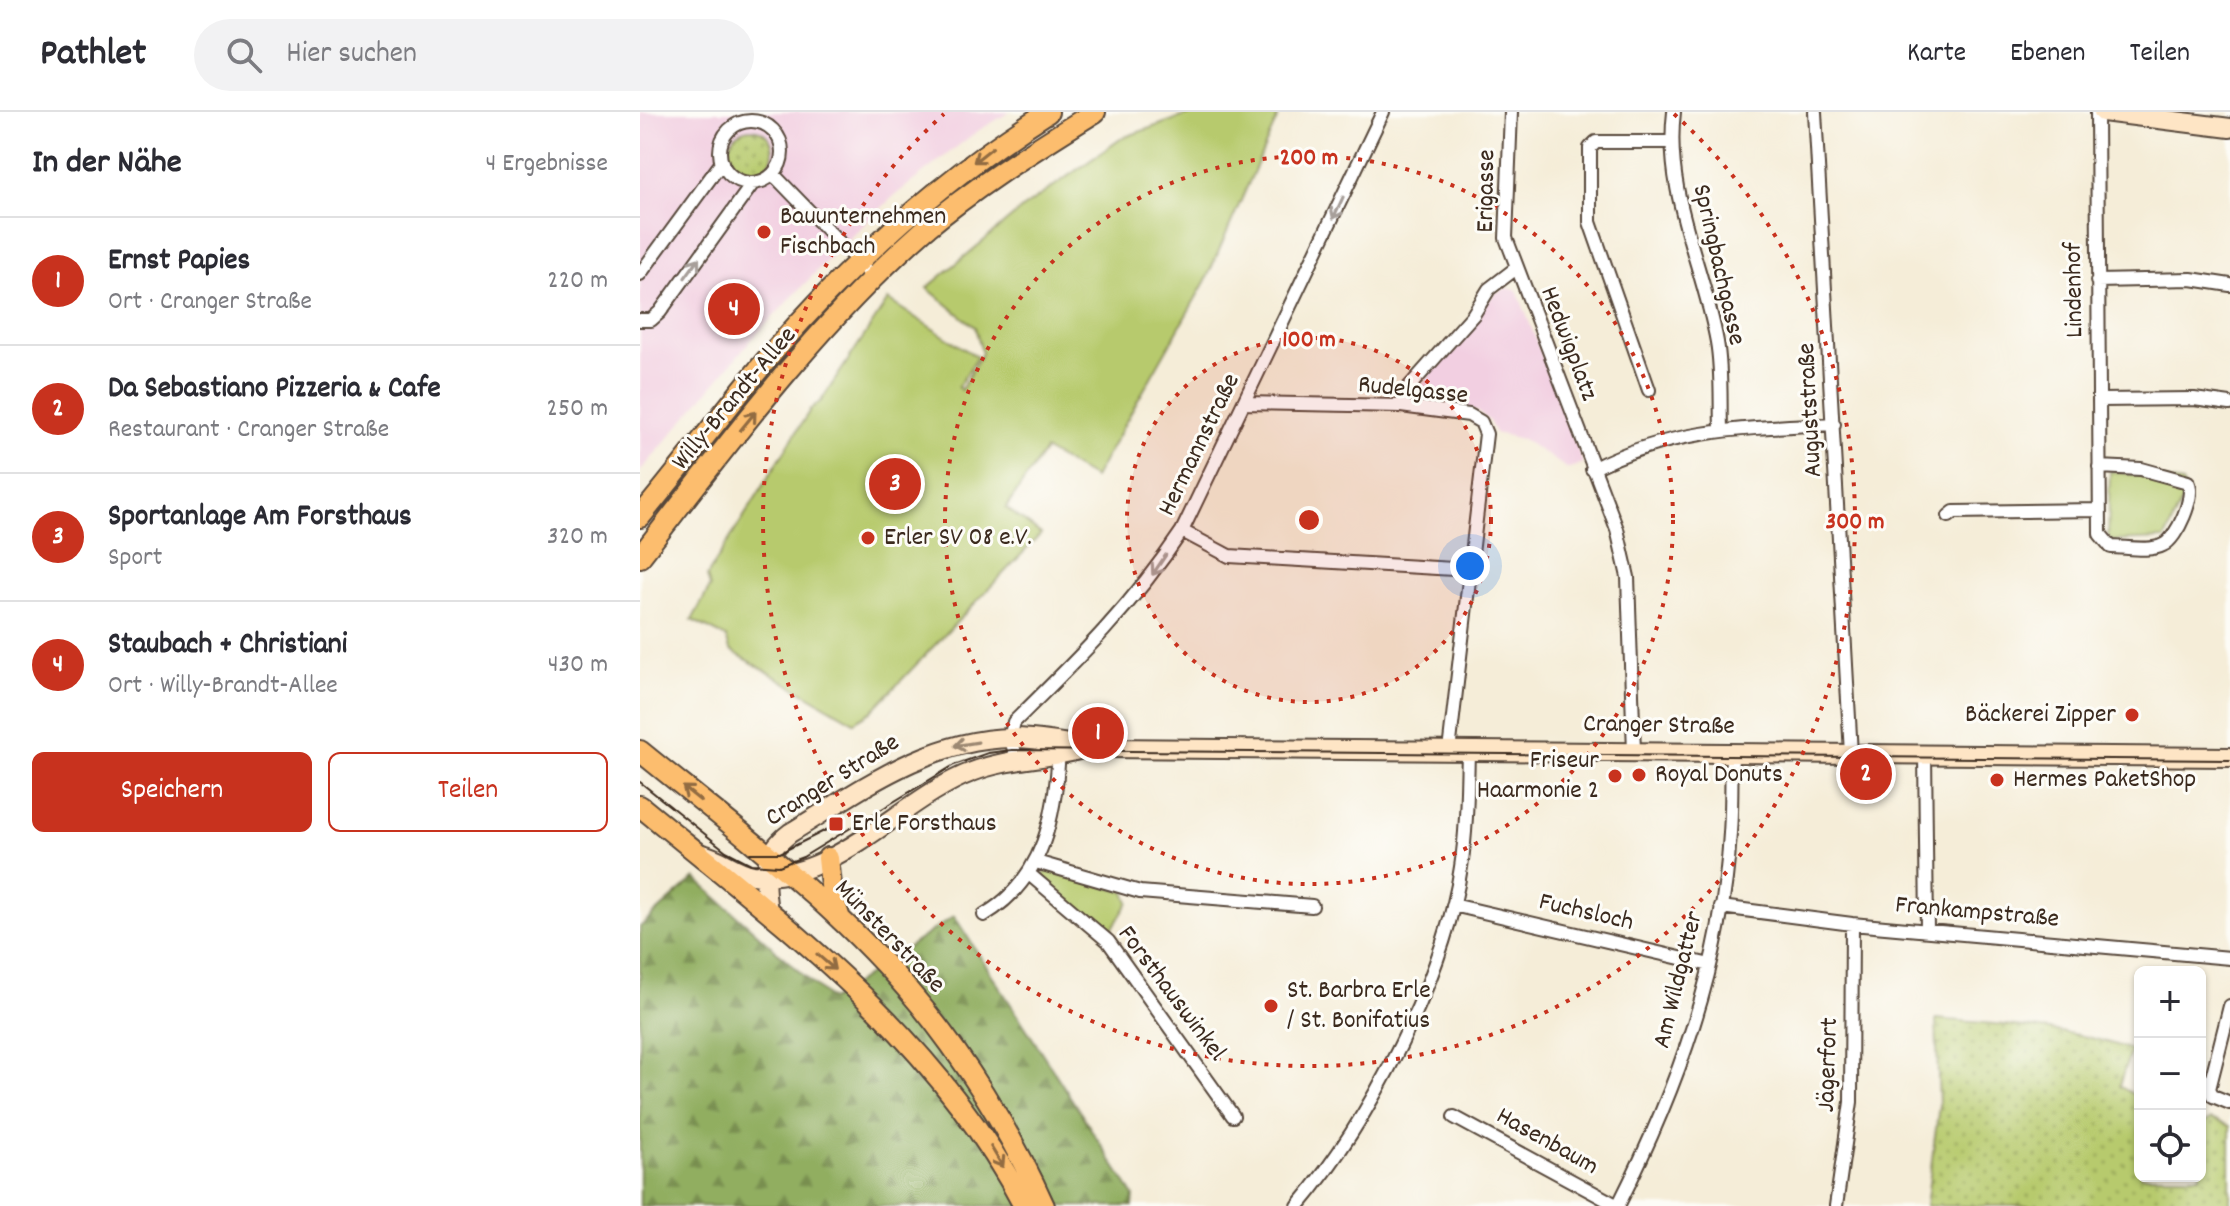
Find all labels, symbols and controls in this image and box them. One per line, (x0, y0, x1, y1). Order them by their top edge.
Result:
search box (194, 19, 754, 91)
text: Pathlet (40, 28, 146, 83)
icon: search (222, 33, 266, 77)
text: Hier suchen (286, 34, 417, 77)
text: Karte (1907, 35, 1966, 75)
text: Ebenen (2010, 35, 2085, 75)
text: Teilen (2129, 35, 2190, 75)
text: In der Nähe (32, 140, 182, 189)
text: 200 m (1280, 142, 1338, 176)
text: 4 Ergebnisse (486, 146, 608, 183)
one-way arrow (973, 146, 994, 164)
street label: Erigasse (1468, 149, 1506, 233)
street label: Springbachgasse (1682, 181, 1754, 349)
one-way arrow (1330, 196, 1345, 220)
place label: Bauunternehmen Fischbach (780, 199, 946, 266)
marker: Bauunternehmen Fischbach (755, 223, 773, 241)
text: Ernst Papies (108, 241, 250, 284)
street label: Lindenhof (2056, 241, 2094, 338)
one-way arrow (683, 258, 700, 279)
text: 1 (55, 263, 61, 300)
text: 220 m (547, 263, 608, 300)
pin: 4 (708, 279, 760, 339)
street label: Hedwigplatz (1529, 282, 1607, 407)
text: Ort · Cranger Straße (108, 284, 312, 321)
street label: Willy-Brandt-Allee (664, 319, 806, 479)
text: 100 m (1282, 324, 1336, 358)
street label: Auguststraße (1789, 342, 1833, 478)
street label: Hermannstraße (1149, 367, 1251, 523)
street label: Rudelgasse (1356, 367, 1470, 415)
text: Da Sebastiano Pizzeria & Cafe (108, 369, 441, 412)
text: 2 (52, 391, 64, 428)
text: 250 m (547, 391, 608, 428)
text: Restaurant · Cranger Straße (108, 412, 389, 449)
one-way arrow (739, 412, 757, 432)
pin: 3 (869, 454, 921, 514)
text: Sportanlage Am Forsthaus (108, 497, 412, 540)
centre of rings (1295, 506, 1323, 534)
text: 300 m (1826, 506, 1884, 540)
text: 3 (52, 519, 64, 556)
text: 320 m (547, 519, 608, 556)
place label: Erler SV 08 e.V. (884, 520, 1032, 557)
marker: Erler SV 08 e.V. (859, 529, 877, 547)
text: Sport (108, 540, 162, 577)
your location (1450, 546, 1490, 586)
one-way arrow (1151, 554, 1167, 576)
text: Staubach + Christiani (108, 625, 347, 668)
text: 4 (53, 647, 63, 684)
text: 430 m (548, 647, 608, 684)
text: Ort · Willy-Brandt-Allee (108, 668, 338, 705)
place label: Bäckerei Zipper (1965, 697, 2116, 734)
pin: 1 (1072, 703, 1124, 763)
street label: Cranger Straße (1583, 706, 1735, 746)
marker: Bäckerei Zipper (2123, 706, 2141, 724)
street label: Cranger Straße (759, 725, 907, 837)
one-way arrow (954, 737, 979, 752)
place label: Friseur Haarmonie 2 (1477, 743, 1599, 810)
pin: 2 (1840, 744, 1892, 804)
button: Speichern (32, 752, 312, 832)
button: Teilen (328, 752, 608, 832)
place label: Royal Donuts (1655, 757, 1783, 794)
place label: Hermes PaketShop (2013, 762, 2196, 799)
marker: Royal Donuts (1630, 766, 1648, 784)
marker: Friseur Haarmonie 2 (1606, 767, 1624, 785)
marker: Hermes PaketShop (1988, 771, 2006, 789)
one-way arrow (683, 785, 703, 803)
place label: Erle Forsthaus (852, 806, 997, 843)
marker: Erle Forsthaus (827, 815, 845, 833)
street label: Münsterstraße (825, 872, 953, 1002)
street label: Fuchsloch (1535, 884, 1637, 942)
street label: Frankampstraße (1894, 887, 2060, 939)
street label: Am Wildgatter (1644, 907, 1714, 1052)
street label: Forsthauswinkel (1108, 918, 1234, 1070)
one-way arrow (816, 953, 836, 971)
map controls (2134, 966, 2206, 1182)
button: + (2134, 966, 2206, 1038)
place label: St. Barbra Erle / St. Bonifatius (1287, 973, 1431, 1040)
marker: St. Barbra Erle / St. Bonifatius (1262, 997, 1280, 1015)
street label: Jägerfort (1809, 1017, 1849, 1113)
button: − (2134, 1038, 2206, 1110)
street label: Hasenbaum (1489, 1099, 1605, 1185)
button: locate (2134, 1110, 2206, 1182)
one-way arrow (989, 1145, 1005, 1168)

